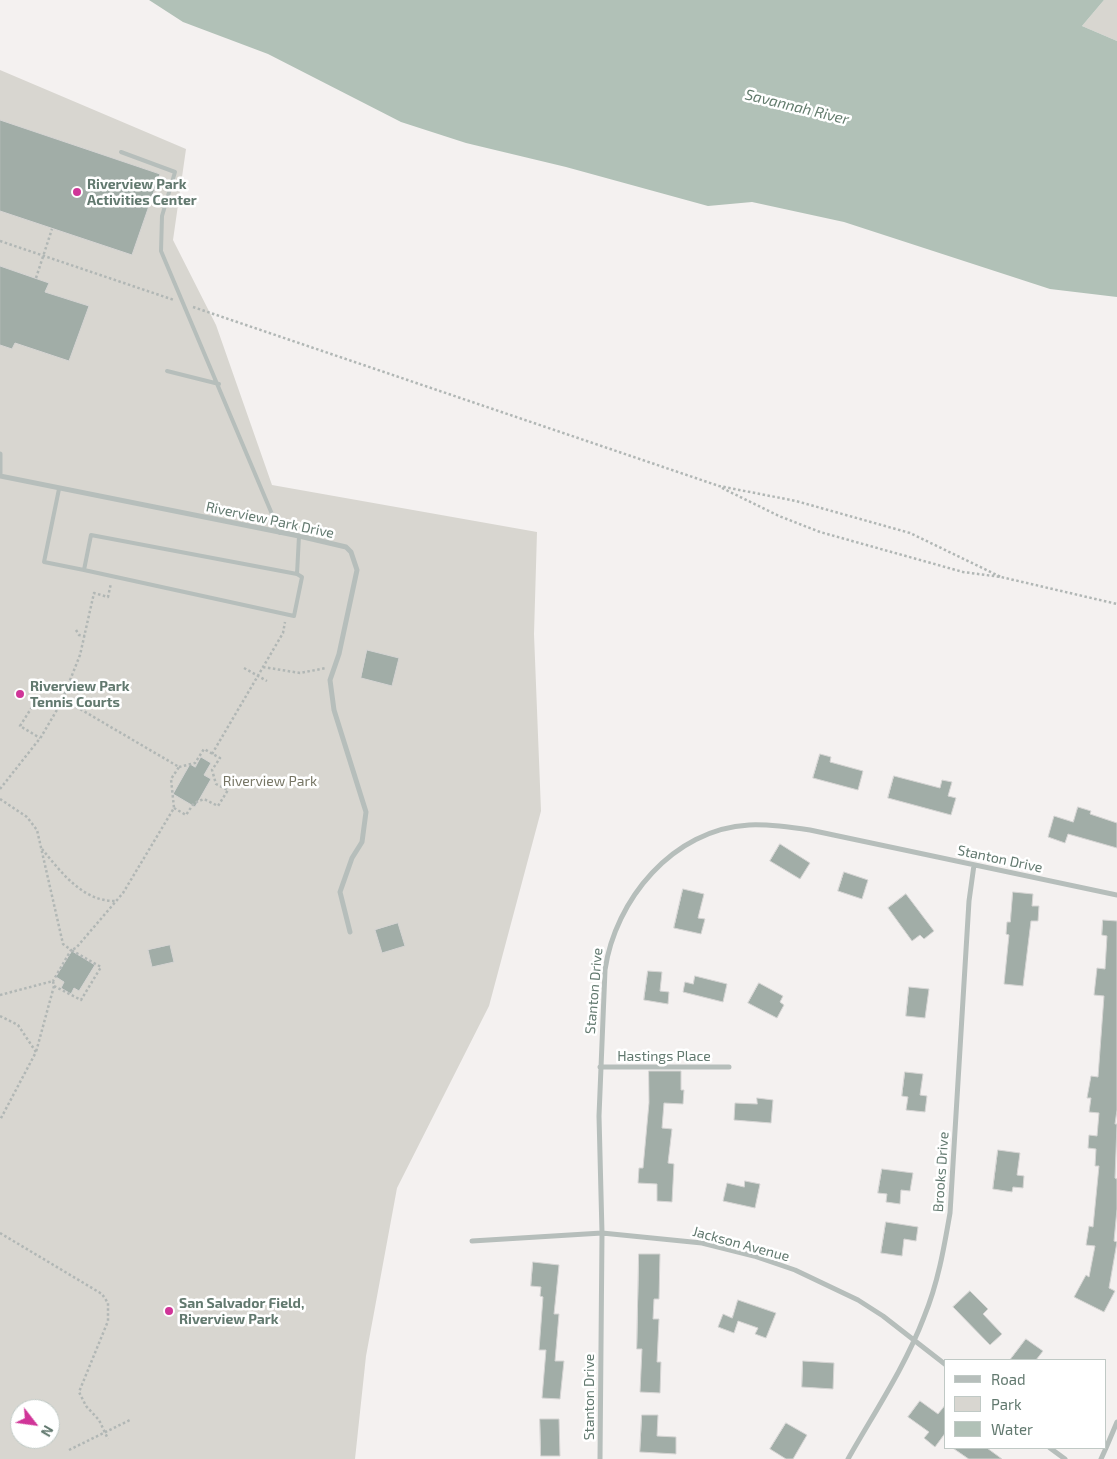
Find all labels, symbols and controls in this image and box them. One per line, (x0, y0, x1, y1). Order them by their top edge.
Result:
water label: Savannah River (743, 85, 851, 129)
place label: Riverview Park Activities Center (87, 176, 197, 208)
marker: Riverview Park Activities Center (71, 186, 83, 198)
street label: Riverview Park Drive (204, 498, 336, 542)
place label: Riverview Park Tennis Courts (30, 678, 130, 710)
marker: Riverview Park Tennis Courts (14, 688, 26, 700)
park label: Riverview Park (223, 773, 317, 789)
street label: Stanton Drive (956, 842, 1044, 876)
street label: Stanton Drive (582, 947, 606, 1035)
street label: Hastings Place (617, 1048, 711, 1064)
street label: Brooks Drive (930, 1131, 952, 1213)
street label: Jackson Avenue (691, 1223, 791, 1265)
place label: San Salvador Field, Riverview Park (179, 1295, 304, 1328)
marker: San Salvador Field, Riverview Park (163, 1305, 175, 1317)
street label: Stanton Drive (581, 1354, 597, 1440)
legend (944, 1359, 1107, 1449)
text: Road (991, 1370, 1026, 1388)
text: Park (991, 1395, 1022, 1413)
north arrow (10, 1399, 60, 1449)
text: Water (991, 1420, 1033, 1438)
text: N (38, 1423, 57, 1440)

